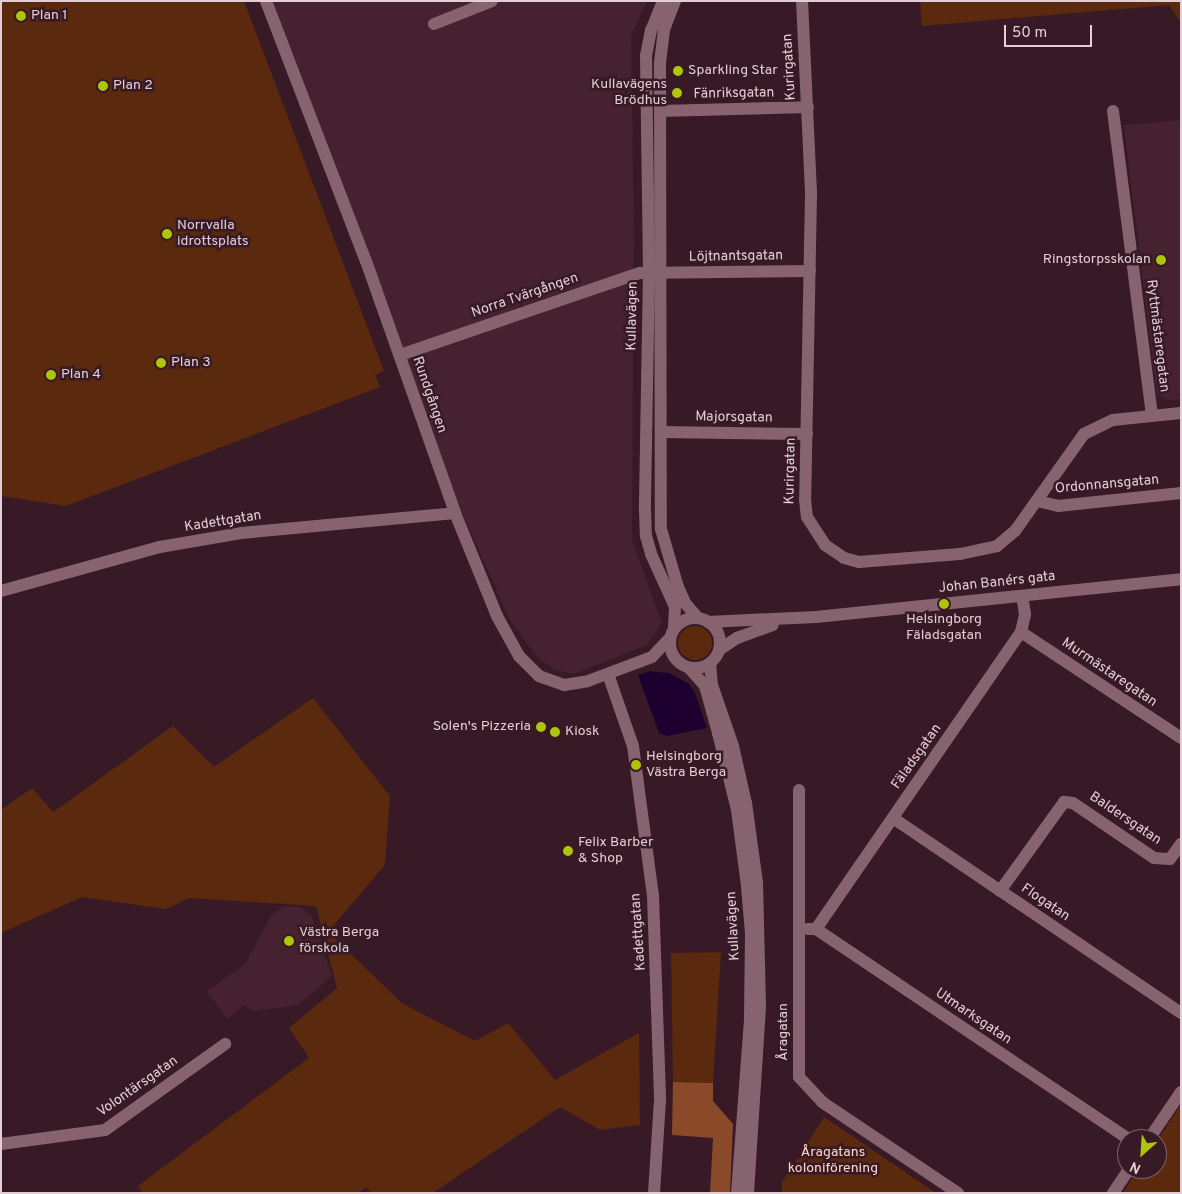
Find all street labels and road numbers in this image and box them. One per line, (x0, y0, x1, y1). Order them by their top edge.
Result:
street label: Kurirgatan (780, 33, 800, 101)
street label: Fänriksgatan (693, 85, 775, 103)
street label: Löjtnantsgatan (689, 248, 783, 266)
street label: Norra Tvärgången (469, 270, 581, 322)
street label: Ryttmästaregatan (1142, 279, 1172, 393)
street label: Kullavägen (624, 281, 642, 351)
street label: Rundgången (408, 355, 450, 435)
street label: Majorsgatan (695, 409, 773, 427)
street label: Kurirgatan (782, 437, 800, 505)
street label: Ordonnansgatan (1054, 472, 1160, 498)
street label: Kadettgatan (183, 508, 263, 536)
street label: Johan Banérs gata (938, 569, 1056, 597)
street label: Murmästaregatan (1058, 635, 1160, 711)
street label: Fäladsgatan (888, 721, 946, 793)
street label: Baldersgatan (1086, 789, 1164, 849)
street label: Flogatan (1017, 881, 1073, 925)
street label: Kullavägen (724, 891, 744, 961)
street label: Kadettgatan (628, 893, 650, 971)
street label: Utmarksgatan (932, 985, 1014, 1049)
street label: Åragatan (776, 1003, 792, 1061)
street label: Volontärsgatan (94, 1053, 182, 1121)

